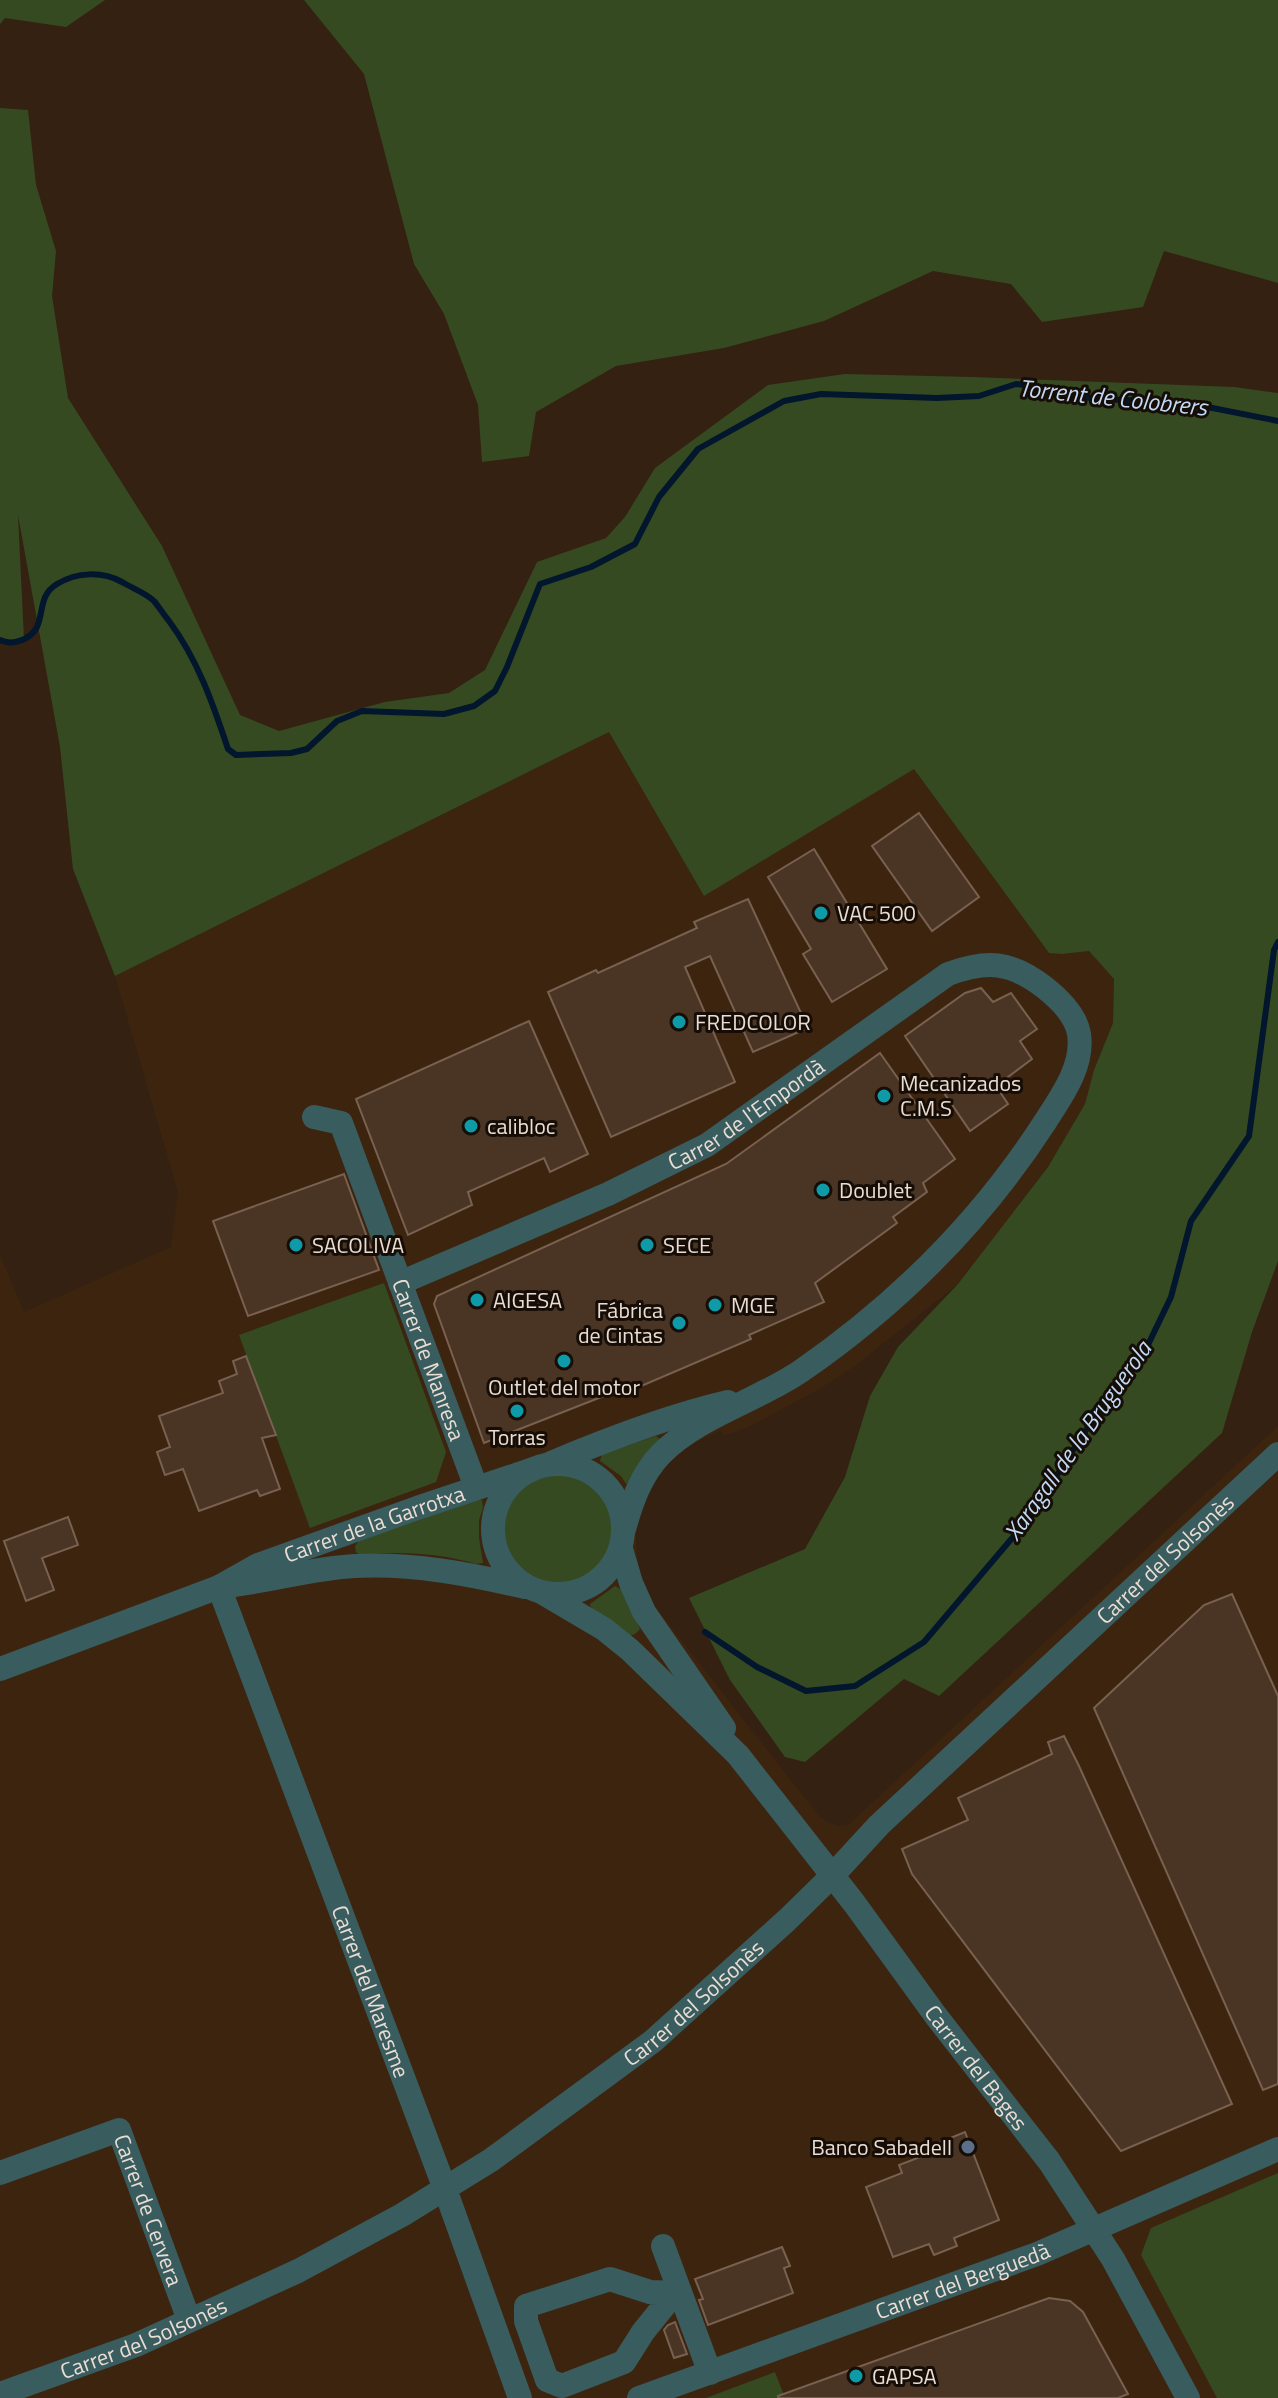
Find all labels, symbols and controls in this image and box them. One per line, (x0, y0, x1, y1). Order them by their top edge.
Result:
water label: Torrent de Colobrers (1017, 369, 1211, 425)
place label: VAC 500 (837, 896, 916, 930)
marker: VAC 500 (812, 904, 830, 922)
place label: FREDCOLOR (695, 1005, 811, 1039)
marker: FREDCOLOR (670, 1013, 688, 1031)
street label: Carrer de l'Empordà (662, 1050, 832, 1179)
place label: Mecanizados C.M.S (900, 1066, 1021, 1125)
marker: Mecanizados C.M.S (875, 1087, 893, 1105)
place label: calibloc (487, 1109, 555, 1143)
marker: calibloc (462, 1117, 480, 1135)
place label: Doublet (839, 1173, 912, 1207)
marker: Doublet (814, 1181, 832, 1199)
place label: SACOLIVA (312, 1228, 404, 1262)
place label: SECE (663, 1228, 711, 1262)
marker: SACOLIVA (287, 1236, 305, 1254)
marker: SECE (638, 1236, 656, 1254)
street label: Carrer de Manresa (383, 1274, 474, 1445)
place label: AIGESA (493, 1283, 562, 1317)
place label: MGE (731, 1288, 775, 1322)
marker: AIGESA (468, 1291, 486, 1309)
place label: Fábrica de Cintas (578, 1293, 663, 1352)
marker: MGE (706, 1296, 724, 1314)
marker: Fábrica de Cintas (670, 1314, 688, 1332)
water label: Xaragall de la Bruguerola (995, 1332, 1161, 1548)
marker: Outlet del motor (555, 1352, 573, 1370)
place label: Outlet del motor (488, 1370, 640, 1404)
marker: Torras (508, 1402, 526, 1420)
place label: Torras (488, 1420, 546, 1454)
street label: Carrer de la Garrotxa (279, 1476, 469, 1571)
street label: Carrer del Solsonès (1088, 1486, 1242, 1632)
street label: Carrer del Maresme (323, 1900, 419, 2083)
street label: Carrer del Solsonès (616, 1931, 772, 2074)
street label: Carrer del Bages (916, 1998, 1036, 2138)
street label: Carrer de Cervera (105, 2129, 192, 2291)
place label: Banco Sabadell (811, 2130, 952, 2164)
marker: Banco Sabadell (959, 2138, 977, 2156)
street label: Carrer del Berguedà (871, 2233, 1055, 2328)
street label: Carrer del Solsonès (55, 2289, 233, 2388)
place label: GAPSA (872, 2359, 937, 2393)
marker: GAPSA (847, 2367, 865, 2385)

